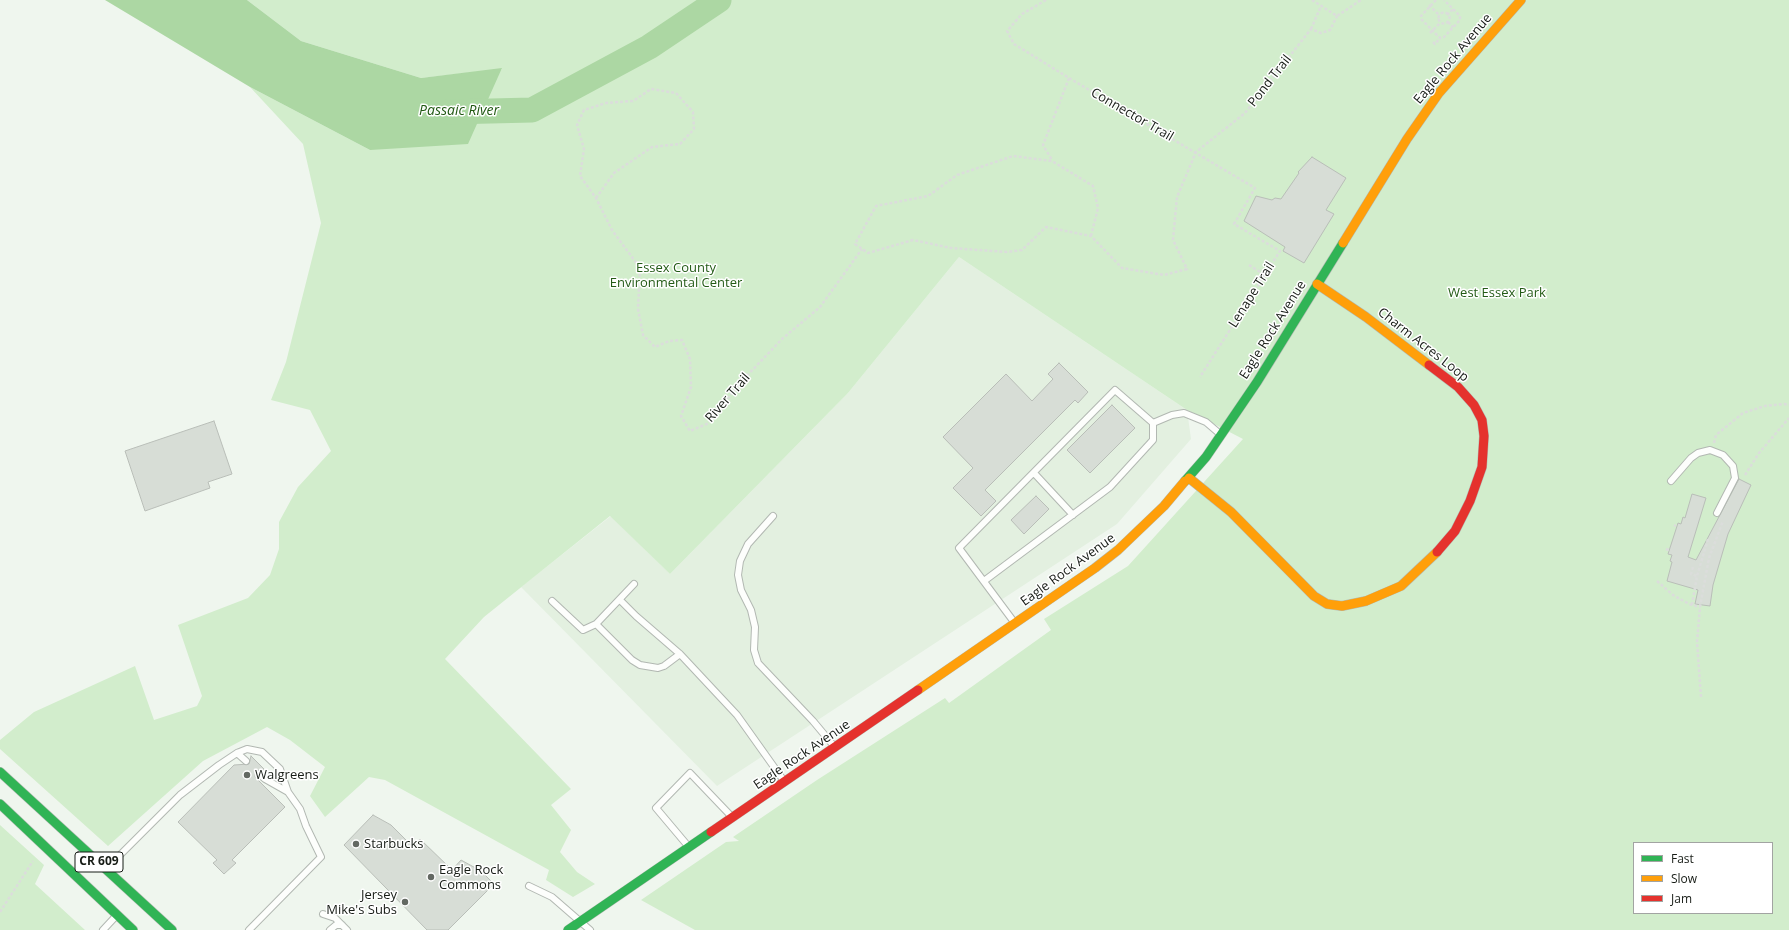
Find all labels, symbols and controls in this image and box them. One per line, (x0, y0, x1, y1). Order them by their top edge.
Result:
street label: Eagle Rock Avenue (1411, 11, 1495, 107)
street label: Pond Trail (1245, 52, 1295, 110)
street label: Connector Trail (1088, 85, 1176, 145)
water label: Passaic River (419, 103, 499, 119)
street label: Lenape Trail (1226, 259, 1278, 331)
park label: Essex County Environmental Center (610, 260, 742, 291)
street label: Eagle Rock Avenue (1236, 278, 1310, 382)
park label: West Essex Park (1448, 285, 1546, 301)
street label: Charm Acres Loop (1374, 305, 1472, 385)
street label: River Trail (702, 370, 754, 426)
street label: Eagle Rock Avenue (1018, 530, 1118, 610)
street label: Eagle Rock Avenue (751, 717, 853, 793)
place label: Walgreens (255, 767, 319, 783)
marker: Walgreens (242, 770, 252, 780)
place label: Starbucks (364, 836, 423, 852)
marker: Starbucks (351, 839, 361, 849)
legend (1633, 842, 1773, 914)
text: Fast (1671, 850, 1694, 867)
road number: CR 609 (75, 852, 123, 872)
place label: Eagle Rock Commons (439, 862, 503, 893)
text: Slow (1671, 870, 1697, 887)
marker: Eagle Rock Commons (426, 872, 436, 882)
place label: Jersey Mike's Subs (326, 887, 397, 918)
text: Jam (1671, 890, 1692, 907)
marker: Jersey Mike's Subs (400, 897, 410, 907)

